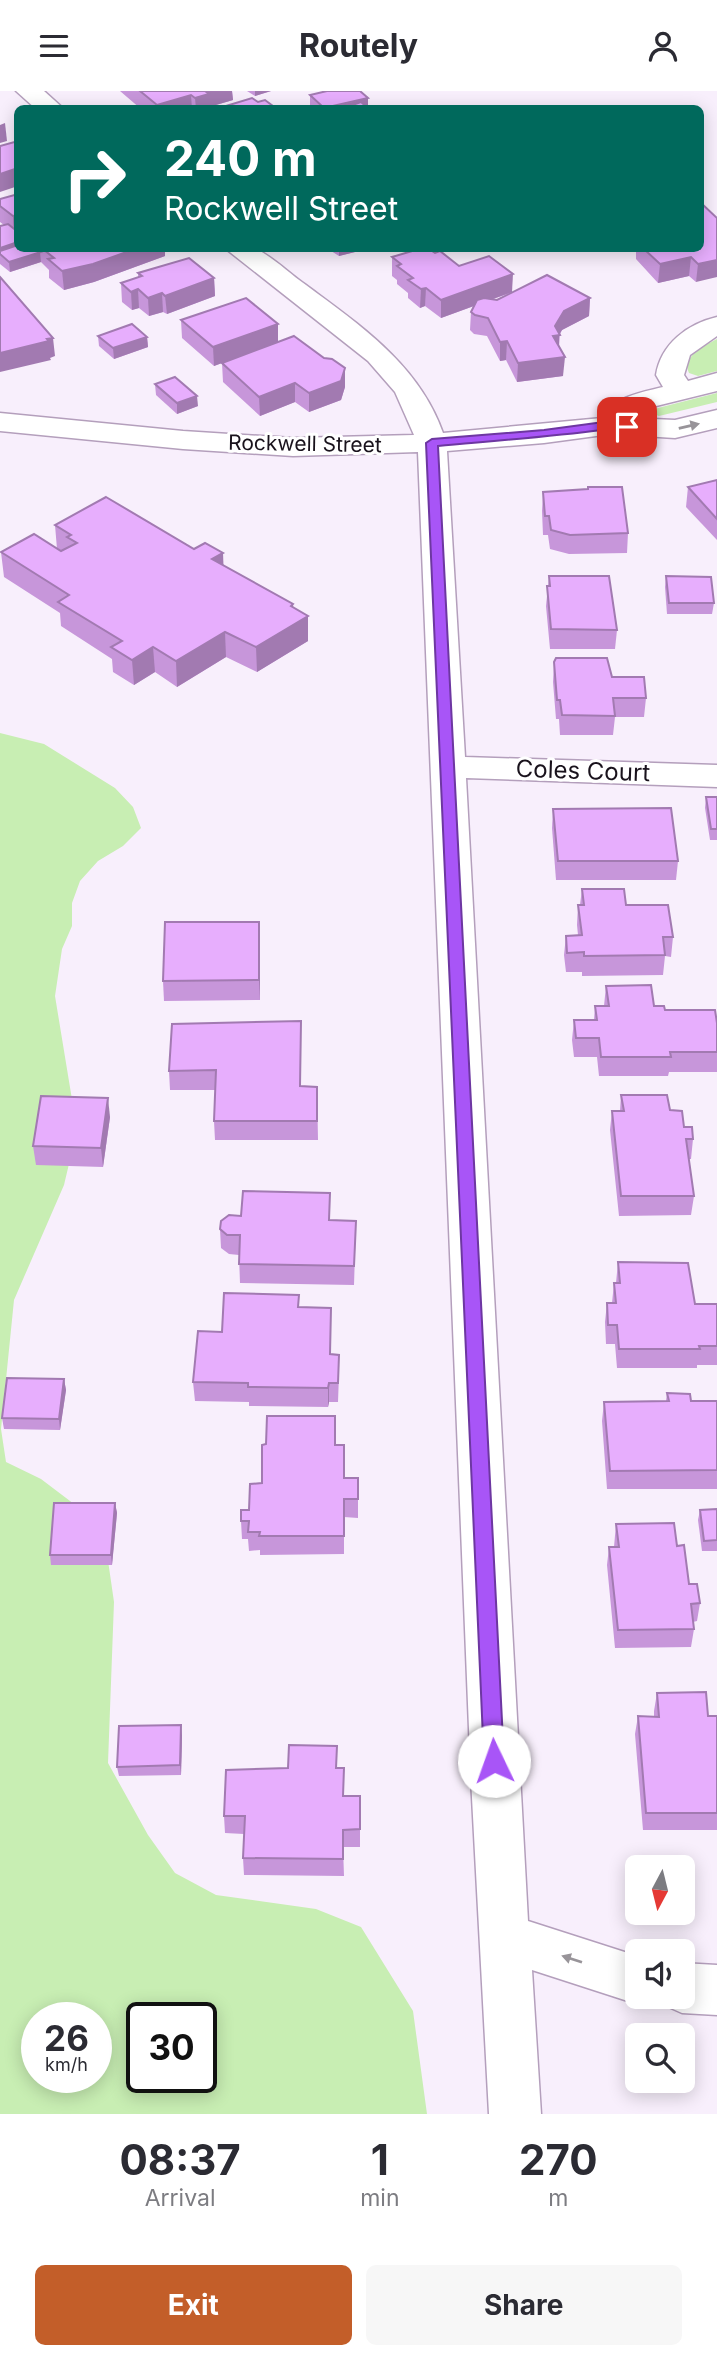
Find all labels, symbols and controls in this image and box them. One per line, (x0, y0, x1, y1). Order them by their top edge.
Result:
text: Routely (299, 26, 418, 65)
icon: menu (35, 27, 73, 65)
icon: person (644, 27, 682, 65)
text: 240 m (164, 129, 317, 188)
icon: right (49, 133, 140, 224)
text: Rockwell Street (164, 189, 398, 228)
pin (597, 397, 657, 457)
icon: arrive (608, 408, 646, 446)
one-way arrow (678, 420, 700, 431)
street label: Rockwell Street (228, 430, 382, 457)
street label: Coles Court (515, 754, 651, 787)
position arrow (457, 1724, 531, 1798)
north arrow (625, 1855, 695, 1925)
map controls (625, 1855, 695, 2093)
button: sound (625, 1939, 695, 2009)
one-way arrow (561, 1953, 582, 1964)
speed limit sign: 30 (126, 2002, 217, 2093)
text: 26 (44, 2017, 89, 2059)
button: search (625, 2023, 695, 2093)
text: km/h (45, 2054, 88, 2075)
text: 08:37 (119, 2134, 241, 2185)
text: 1 (371, 2134, 389, 2185)
text: 270 (519, 2134, 598, 2185)
text: Arrival (145, 2184, 215, 2212)
text: min (360, 2184, 399, 2212)
text: m (548, 2184, 568, 2212)
button: Exit (35, 2265, 352, 2345)
button: Share (366, 2265, 682, 2345)

